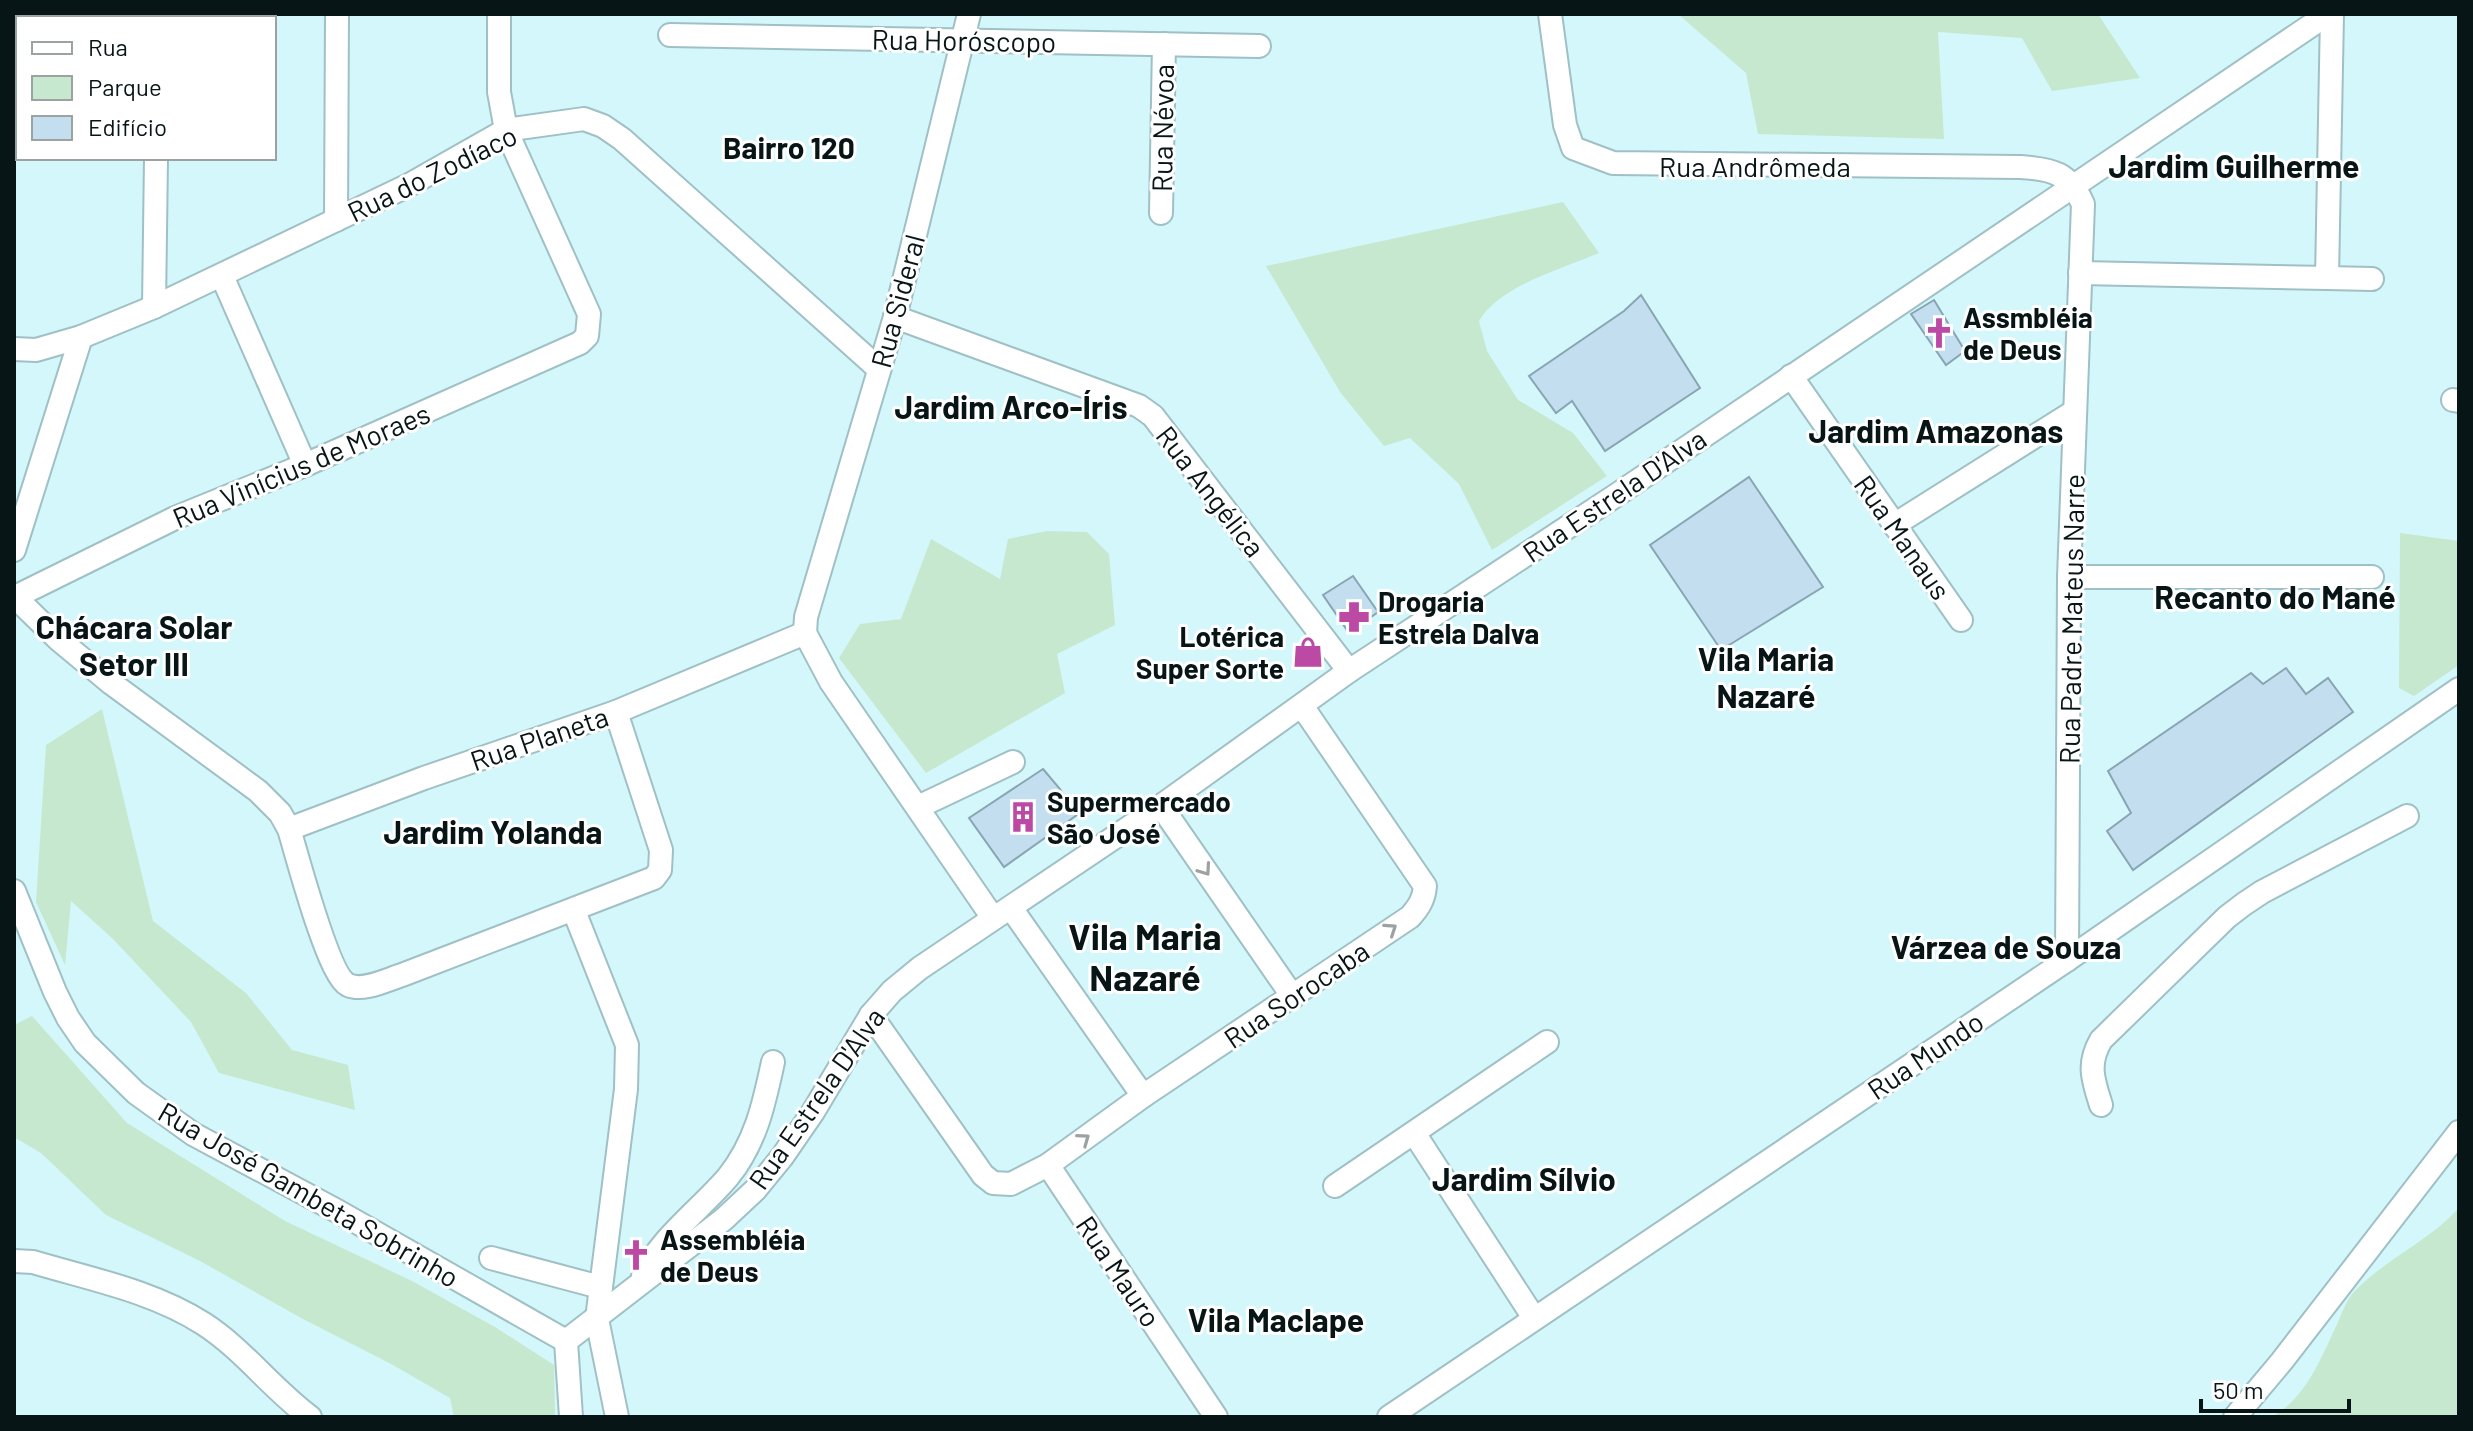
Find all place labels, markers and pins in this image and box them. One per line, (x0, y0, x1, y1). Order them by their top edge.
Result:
place label: Assmbléia de Deus (1963, 300, 2093, 366)
church icon: Assmbléia de Deus (1922, 316, 1956, 350)
place label: Drogaria Estrela Dalva (1378, 584, 1539, 650)
pharmacy icon: Drogaria Estrela Dalva (1337, 600, 1371, 634)
place label: Lotérica Super Sorte (1136, 619, 1284, 685)
shop icon: Lotérica Super Sorte (1291, 635, 1325, 669)
place label: Supermercado São José (1047, 784, 1231, 850)
building icon: Supermercado São José (1006, 800, 1040, 834)
place label: Assembléia de Deus (660, 1222, 805, 1288)
church icon: Assembléia de Deus (619, 1238, 653, 1272)

